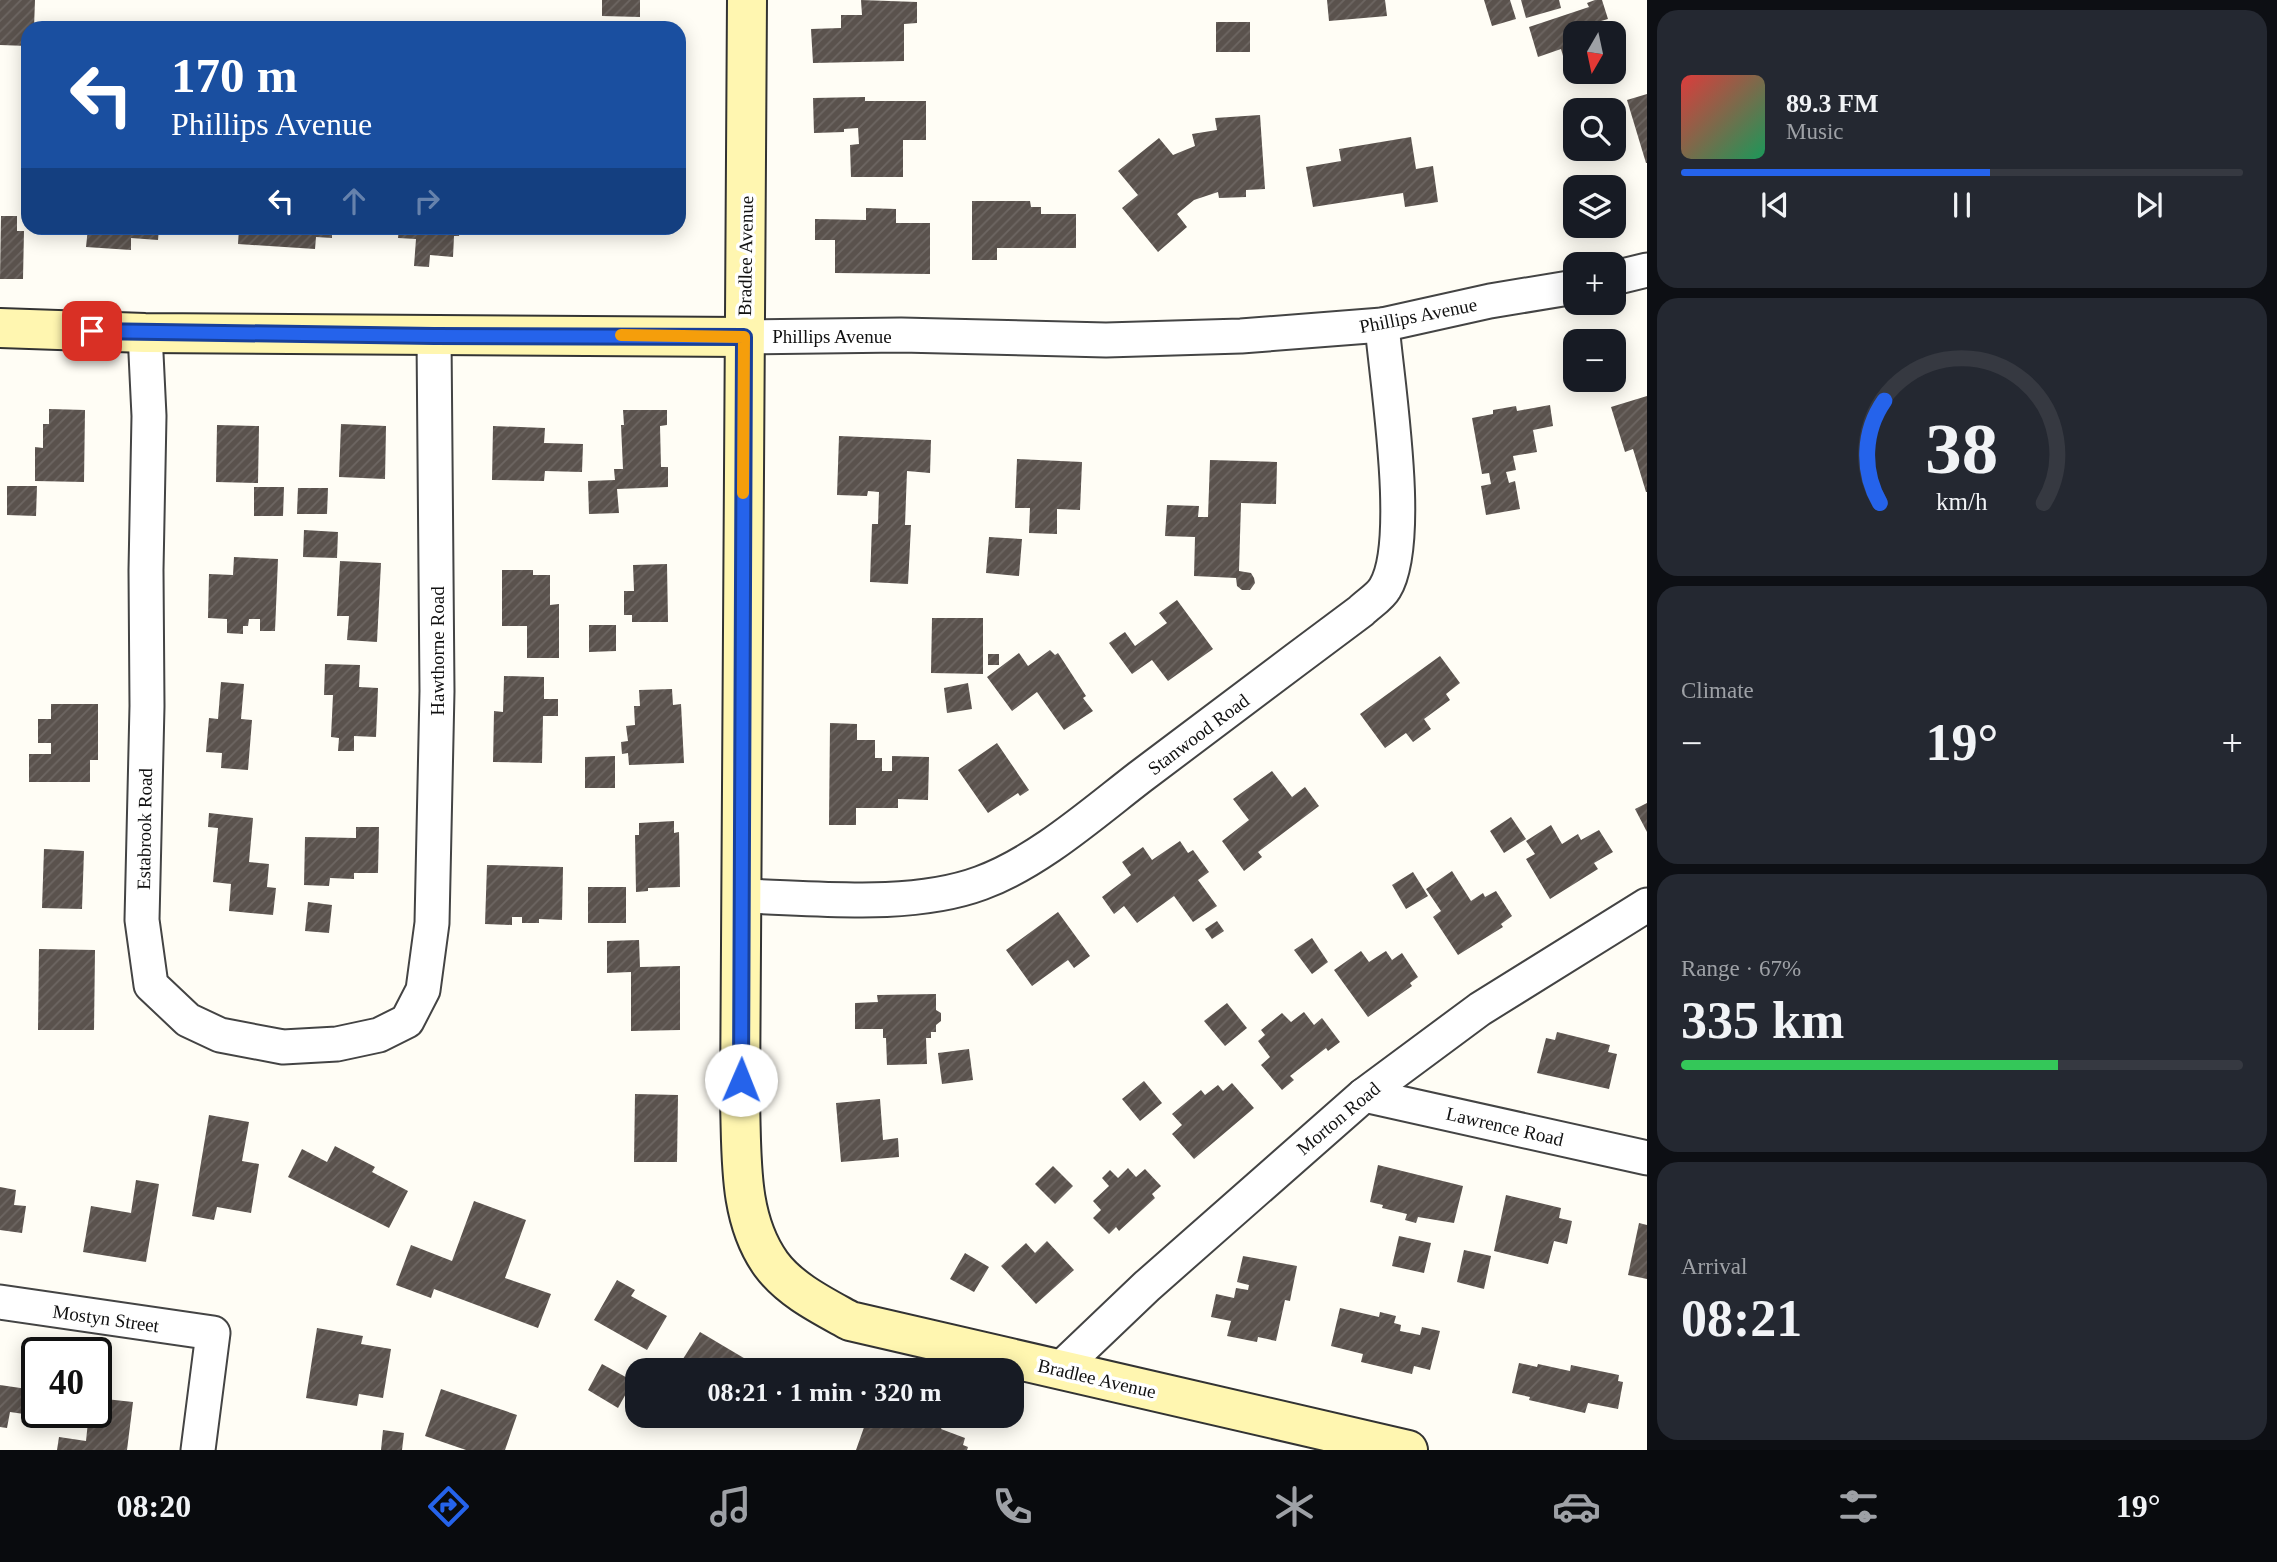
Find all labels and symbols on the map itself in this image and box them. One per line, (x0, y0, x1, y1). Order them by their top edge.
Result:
north arrow (1563, 21, 1626, 84)
street label: Bradlee Avenue (734, 196, 757, 316)
street label: Phillips Avenue (1357, 294, 1479, 337)
pin (62, 301, 122, 361)
street label: Phillips Avenue (772, 326, 892, 347)
street label: Hawthorne Road (427, 586, 448, 716)
street label: Stanwood Road (1144, 689, 1253, 779)
street label: Estabrook Road (133, 767, 156, 890)
position arrow (704, 1043, 778, 1117)
street label: Morton Road (1293, 1077, 1384, 1159)
street label: Lawrence Road (1444, 1103, 1566, 1150)
street label: Mostyn Street (51, 1301, 161, 1336)
speed limit sign: 40 (21, 1337, 112, 1428)
street label: Bradlee Avenue (1036, 1355, 1158, 1402)

